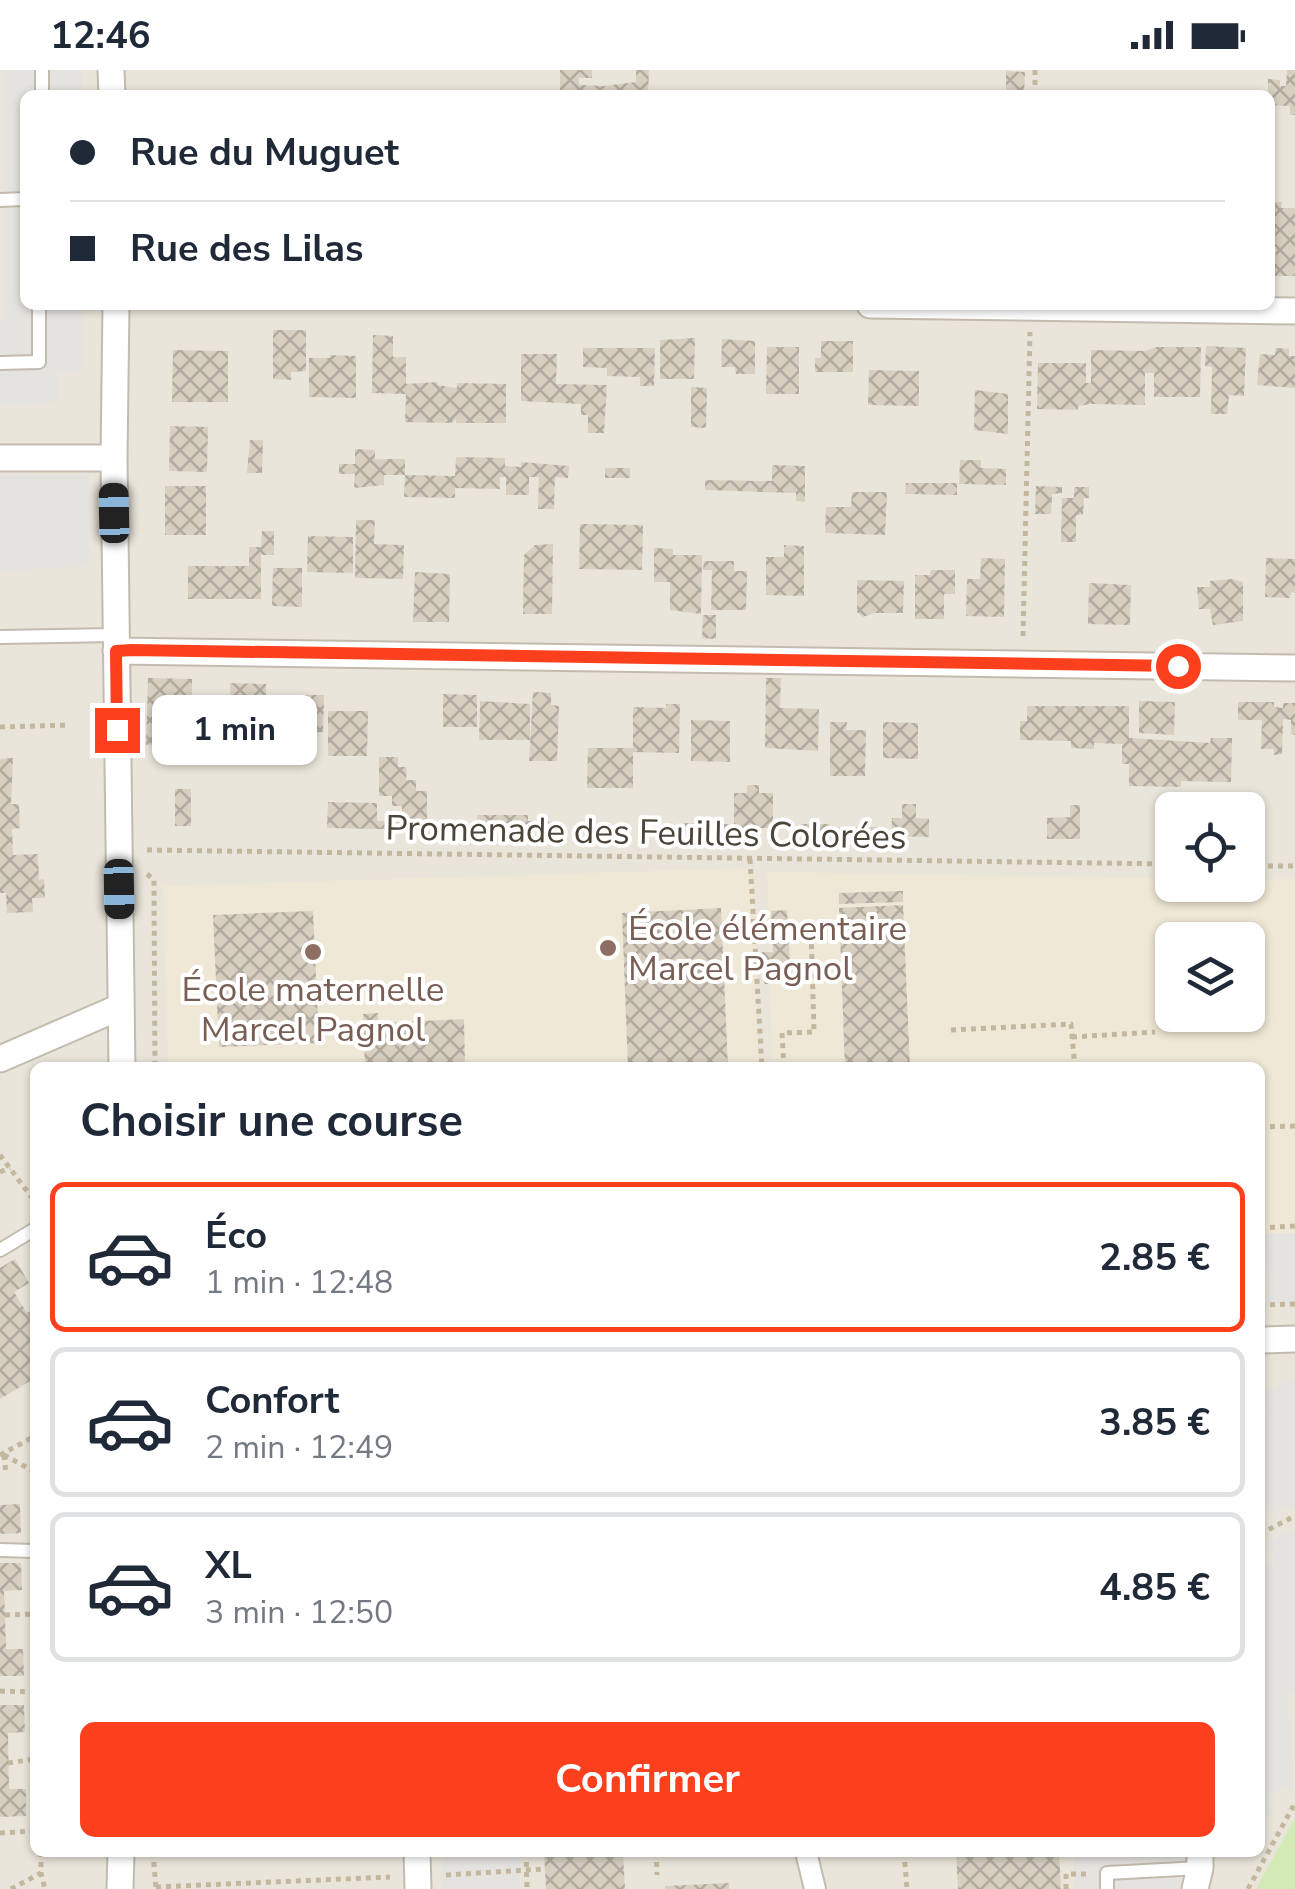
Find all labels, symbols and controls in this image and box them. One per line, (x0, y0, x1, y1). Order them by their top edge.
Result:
text: 12:46 (50, 10, 151, 61)
text: Rue du Muguet (130, 127, 399, 178)
text: Rue des Lilas (130, 223, 364, 274)
car (98, 483, 130, 543)
route start (1156, 644, 1201, 689)
callout: 1 min (152, 695, 317, 765)
route end (95, 708, 140, 753)
text: 1 min (193, 708, 276, 751)
map controls (1155, 792, 1265, 1032)
button: locate (1155, 792, 1265, 902)
street label: Promenade des Feuilles Colorées (385, 804, 907, 861)
car (103, 859, 135, 919)
place label: École élémentaire Marcel Pagnol (628, 905, 907, 992)
button: layers (1155, 922, 1265, 1032)
marker: École élémentaire Marcel Pagnol (597, 937, 619, 959)
marker: École maternelle Marcel Pagnol (302, 941, 324, 963)
place label: École maternelle Marcel Pagnol (182, 966, 444, 1053)
text: Choisir une course (80, 1091, 463, 1152)
text: Éco (205, 1210, 267, 1261)
icon: car (85, 1212, 175, 1302)
text: 2.85 € (1099, 1232, 1210, 1283)
text: 1 min · 12:48 (205, 1261, 393, 1304)
text: Confort (205, 1375, 339, 1426)
icon: car (85, 1377, 175, 1467)
text: 3.85 € (1099, 1397, 1210, 1448)
text: 2 min · 12:49 (205, 1426, 393, 1469)
text: XL (205, 1540, 252, 1591)
icon: car (85, 1542, 175, 1632)
text: 4.85 € (1099, 1562, 1210, 1613)
text: 3 min · 12:50 (205, 1591, 393, 1634)
button: Confirmer (80, 1722, 1215, 1837)

